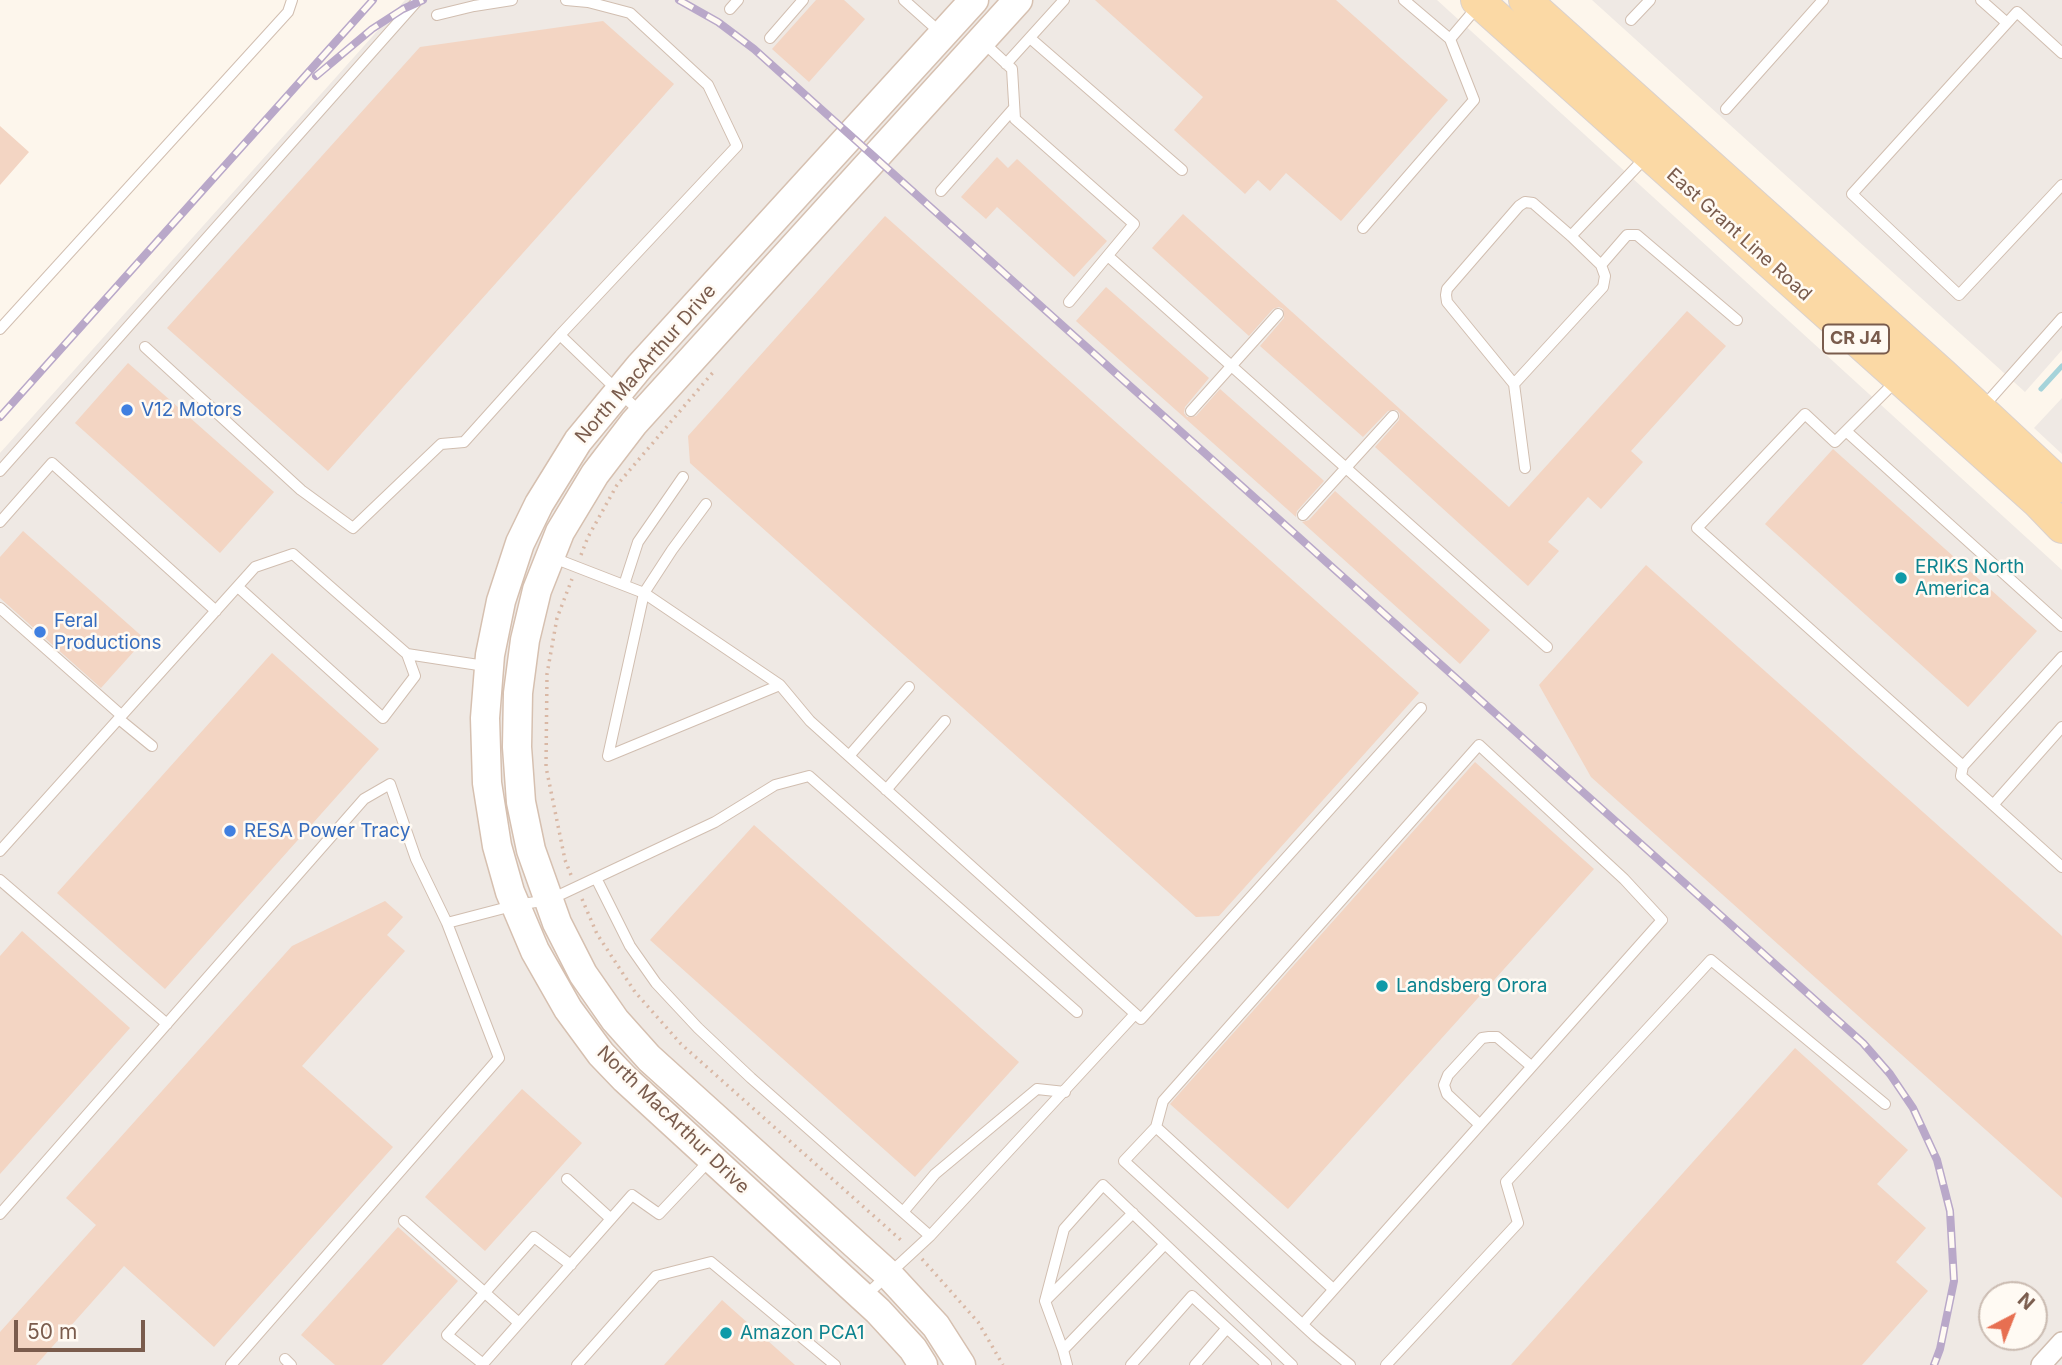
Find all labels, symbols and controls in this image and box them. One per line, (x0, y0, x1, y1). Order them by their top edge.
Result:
street label: East Grant Line Road (1662, 164, 1816, 306)
street label: North MacArthur Drive (571, 280, 721, 448)
road number: CR J4 (1823, 324, 1889, 354)
place label: V12 Motors (141, 399, 242, 421)
marker: V12 Motors (119, 402, 135, 418)
place label: ERIKS North America (1915, 556, 2024, 600)
marker: ERIKS North America (1893, 570, 1909, 586)
place label: Feral Productions (54, 610, 162, 654)
marker: Feral Productions (32, 624, 48, 640)
place label: RESA Power Tracy (244, 820, 410, 842)
marker: RESA Power Tracy (222, 823, 238, 839)
place label: Landsberg Orora (1396, 975, 1547, 997)
marker: Landsberg Orora (1374, 978, 1390, 994)
street label: North MacArthur Drive (592, 1041, 754, 1199)
north arrow (1978, 1281, 2048, 1351)
text: N (2013, 1288, 2039, 1315)
scale bar (18, 1306, 149, 1350)
text: 50 m (27, 1319, 77, 1344)
place label: Amazon PCA1 (740, 1322, 864, 1344)
marker: Amazon PCA1 (718, 1325, 734, 1341)

